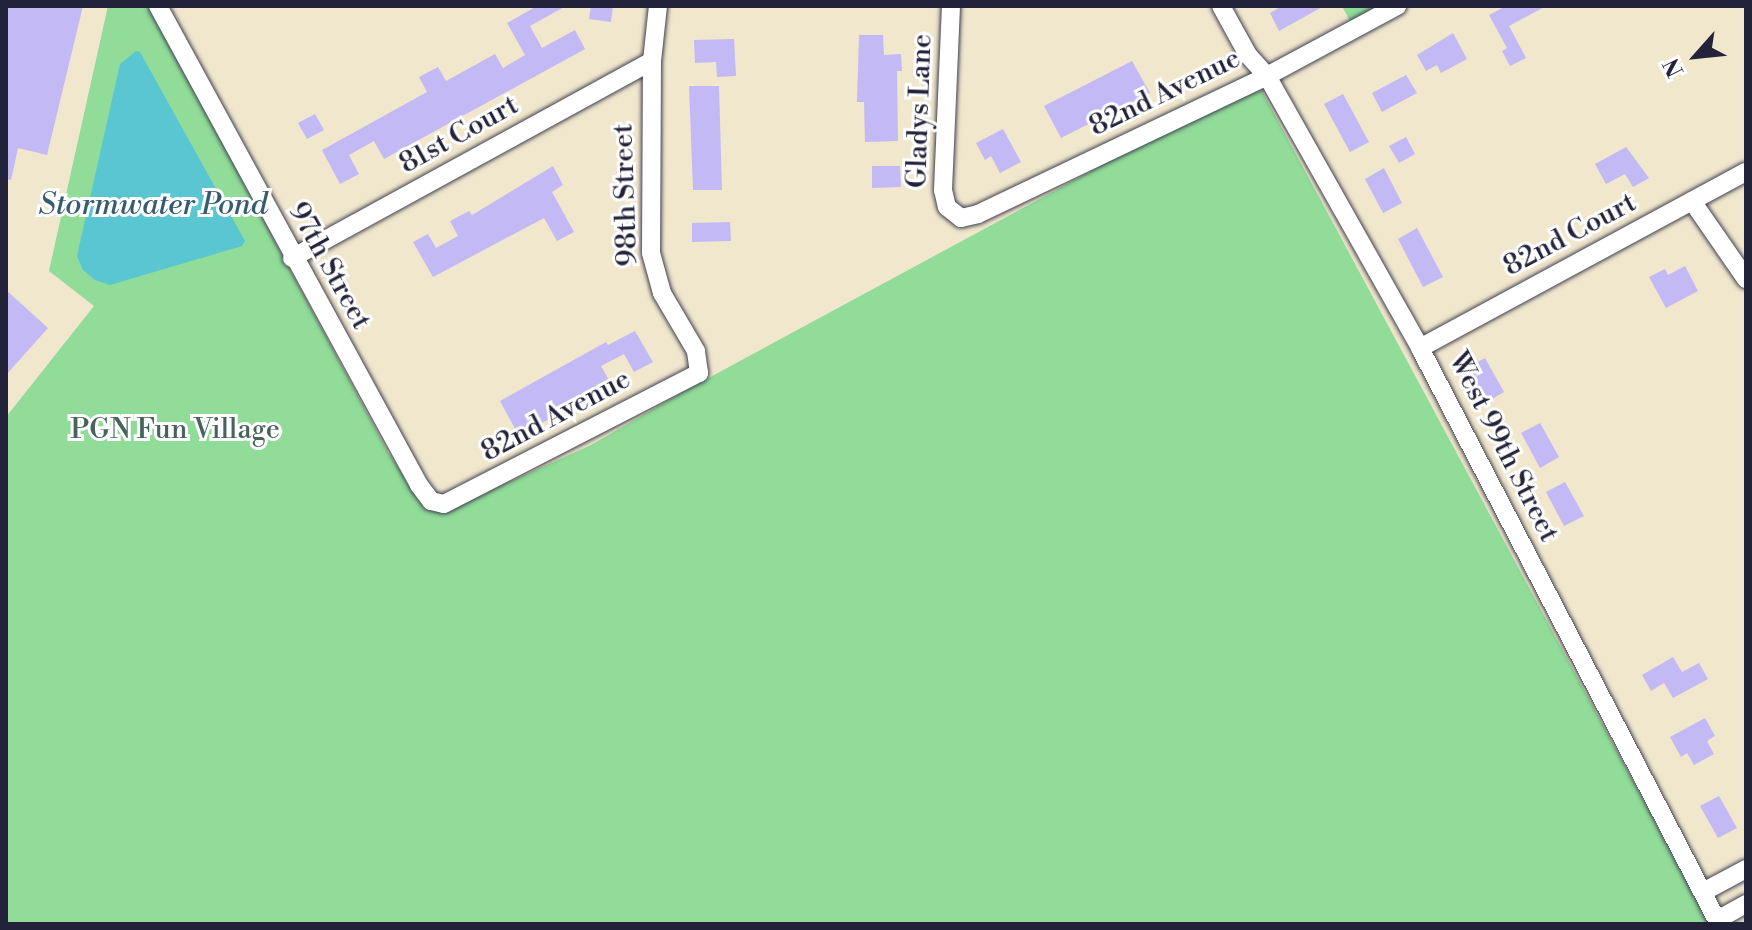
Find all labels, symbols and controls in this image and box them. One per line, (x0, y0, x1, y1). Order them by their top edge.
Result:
north arrow (1656, 16, 1736, 96)
street label: Gladys Lane (901, 33, 939, 189)
street label: 82nd Avenue (1084, 42, 1246, 144)
text: N (1658, 53, 1690, 81)
street label: 81st Court (394, 89, 524, 181)
street label: 98th Street (607, 123, 645, 267)
street label: 82nd Court (1498, 186, 1642, 284)
water label: Stormwater Pond (38, 187, 268, 223)
street label: 97th Street (280, 197, 378, 335)
street label: West 99th Street (1441, 346, 1565, 548)
street label: 82nd Avenue (476, 363, 636, 469)
park label: PGN Fun Village (70, 413, 280, 447)

